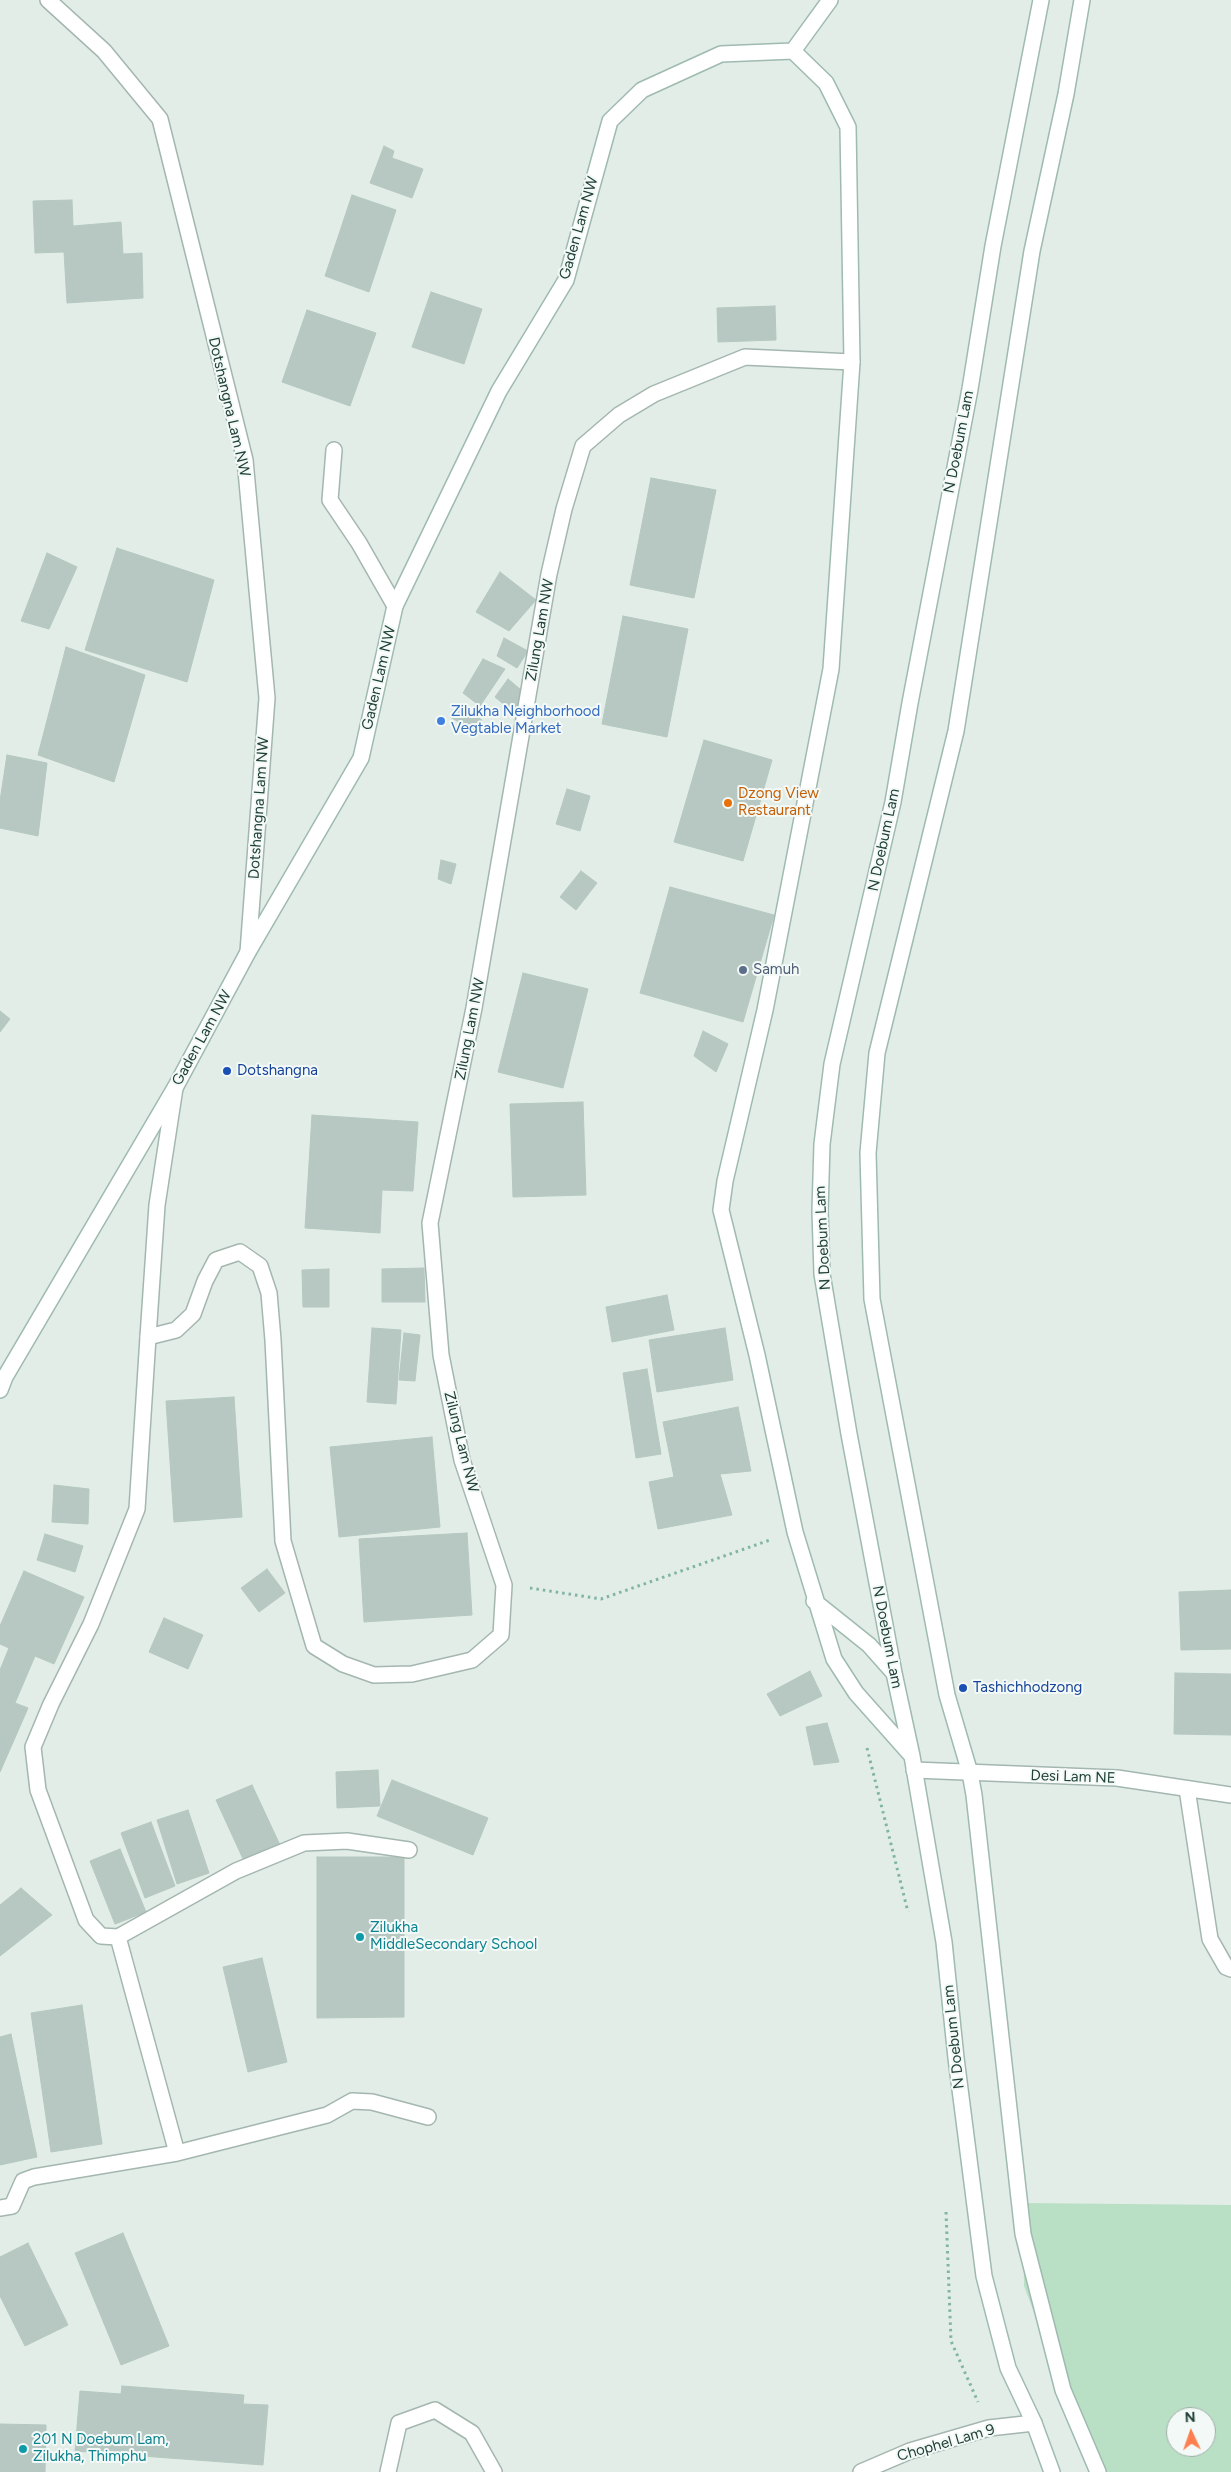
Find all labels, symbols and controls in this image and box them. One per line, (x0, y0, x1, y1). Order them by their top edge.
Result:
street label: Gaden Lam NW (556, 175, 602, 281)
street label: Dotshangna Lam NW (204, 336, 254, 478)
street label: N Doebum Lam (940, 389, 978, 495)
street label: Zilung Lam NW (522, 577, 558, 683)
street label: Gaden Lam NW (358, 624, 400, 732)
place label: Zilukha Neighborhood Vegtable Market (451, 703, 600, 738)
marker: Zilukha Neighborhood Vegtable Market (435, 715, 447, 727)
street label: Dotshangna Lam NW (245, 736, 273, 880)
place label: Dzong View Restaurant (738, 785, 819, 820)
street label: N Doebum Lam (864, 787, 904, 893)
marker: Dzong View Restaurant (722, 797, 734, 809)
place label: Samuh (753, 961, 799, 979)
marker: Samuh (737, 964, 749, 976)
street label: Zilung Lam NW (451, 976, 489, 1082)
street label: Gaden Lam NW (168, 987, 236, 1089)
place label: Dotshangna (237, 1062, 318, 1080)
marker: Dotshangna (221, 1065, 233, 1077)
street label: N Doebum Lam (811, 1185, 835, 1291)
street label: Zilung Lam NW (440, 1390, 482, 1494)
street label: N Doebum Lam (868, 1584, 906, 1690)
place label: Tashichhodzong (973, 1679, 1082, 1697)
marker: Tashichhodzong (957, 1682, 969, 1694)
street label: Desi Lam NE (1030, 1767, 1116, 1787)
place label: Zilukha MiddleSecondary School (370, 1919, 537, 1954)
marker: Zilukha MiddleSecondary School (354, 1931, 366, 1943)
street label: N Doebum Lam (940, 1984, 968, 2090)
north arrow (1166, 2407, 1216, 2457)
text: N (1184, 2409, 1196, 2426)
street label: Chophel Lam 9 (895, 2420, 997, 2466)
place label: 201 N Doebum Lam, Zilukha, Thimphu (33, 2431, 169, 2466)
marker: 201 N Doebum Lam, Zilukha, Thimphu (17, 2443, 29, 2455)

